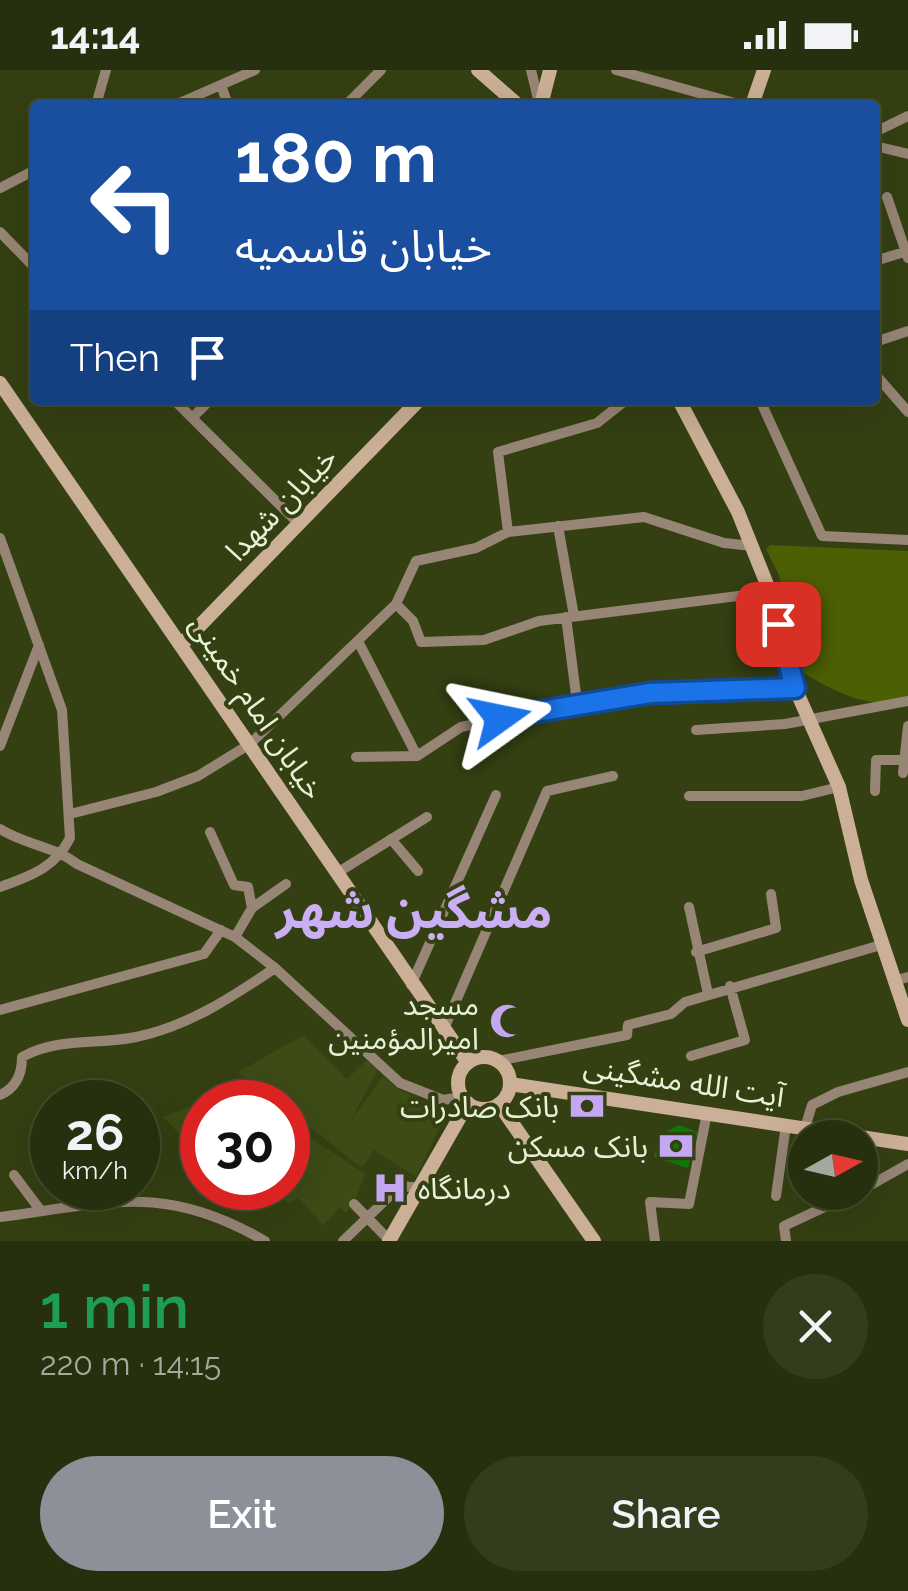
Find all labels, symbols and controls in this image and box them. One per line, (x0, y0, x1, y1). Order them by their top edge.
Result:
text: 14:14 (50, 13, 140, 58)
text: 180 m (235, 116, 437, 198)
icon: left (70, 140, 200, 270)
text: خیابان قاسمیه (235, 220, 492, 273)
icon: arrive (180, 330, 235, 385)
text: Then (70, 335, 160, 380)
street label: خیابان شهدا (218, 440, 344, 568)
pin (736, 582, 821, 667)
icon: arrive (751, 597, 806, 652)
street label: خیابان امام خمینی (178, 608, 332, 809)
position arrow (448, 666, 552, 770)
district label: مشگین شهر (274, 881, 552, 940)
place label: مسجد امیرالمؤمنین (328, 987, 479, 1056)
mosque icon: مسجد امیرالمؤمنین (488, 1002, 526, 1040)
street label: آیت الله مشگینی (581, 1048, 788, 1114)
speed limit sign: 30 (180, 1080, 310, 1210)
bank icon: بانک صادرات (568, 1087, 606, 1125)
place label: بانک صادرات (400, 1089, 559, 1124)
text: 26 (66, 1103, 124, 1162)
north arrow (788, 1120, 878, 1210)
map controls (788, 1120, 878, 1210)
bank icon: بانک مسکن (657, 1127, 695, 1165)
place label: بانک مسکن (508, 1129, 648, 1164)
text: km/h (62, 1155, 128, 1185)
hospital icon: درمانگاه (371, 1169, 409, 1207)
place label: درمانگاه (418, 1171, 511, 1206)
text: 1 min (40, 1272, 189, 1342)
button: close (763, 1274, 868, 1379)
text: 220 m · 14:15 (40, 1345, 221, 1382)
button: Exit (40, 1456, 444, 1571)
button: Share (464, 1456, 868, 1571)

